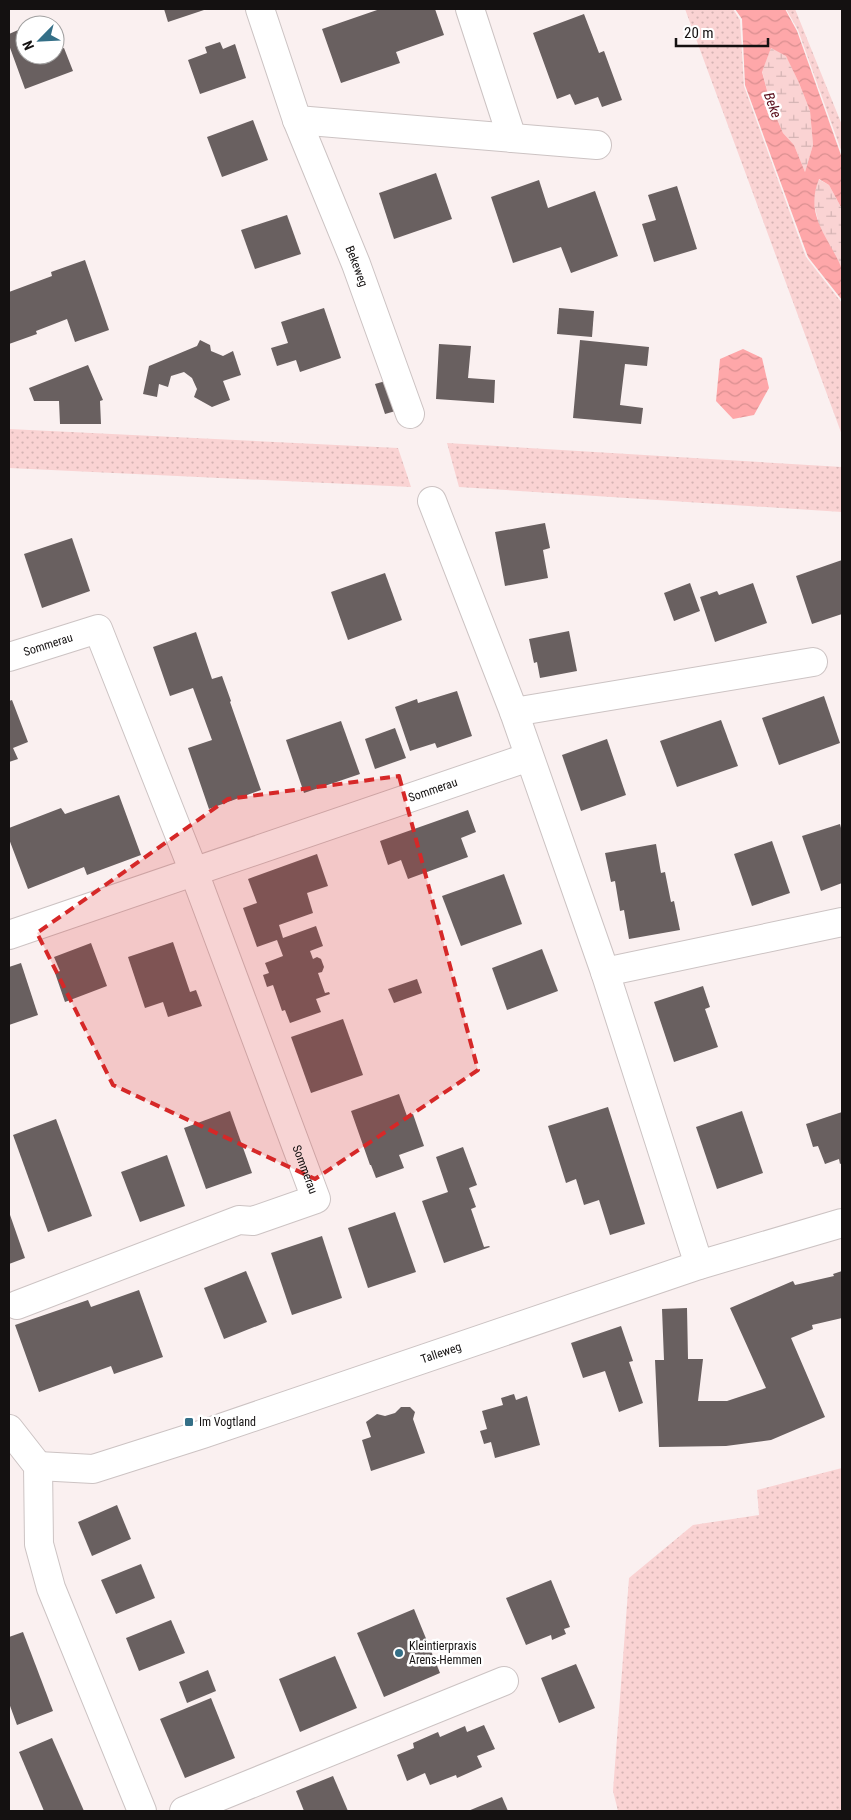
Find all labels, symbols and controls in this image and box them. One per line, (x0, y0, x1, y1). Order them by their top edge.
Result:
north arrow (15, 15, 65, 65)
scale bar (676, 15, 768, 47)
text: 20 m (684, 24, 714, 42)
text: N (19, 38, 37, 52)
water label: Beke (761, 90, 785, 120)
street label: Bekeweg (342, 244, 371, 289)
street label: Sommerau (22, 630, 75, 659)
street label: Sommerau (406, 775, 459, 805)
street label: Sommerau (289, 1143, 320, 1196)
street label: Talleweg (419, 1339, 463, 1366)
place label: Im Vogtland (199, 1415, 256, 1429)
marker: Im Vogtland (183, 1416, 195, 1428)
place label: Kleintierpraxis Arens-Hemmen (409, 1639, 482, 1667)
marker: Kleintierpraxis Arens-Hemmen (393, 1647, 405, 1659)

